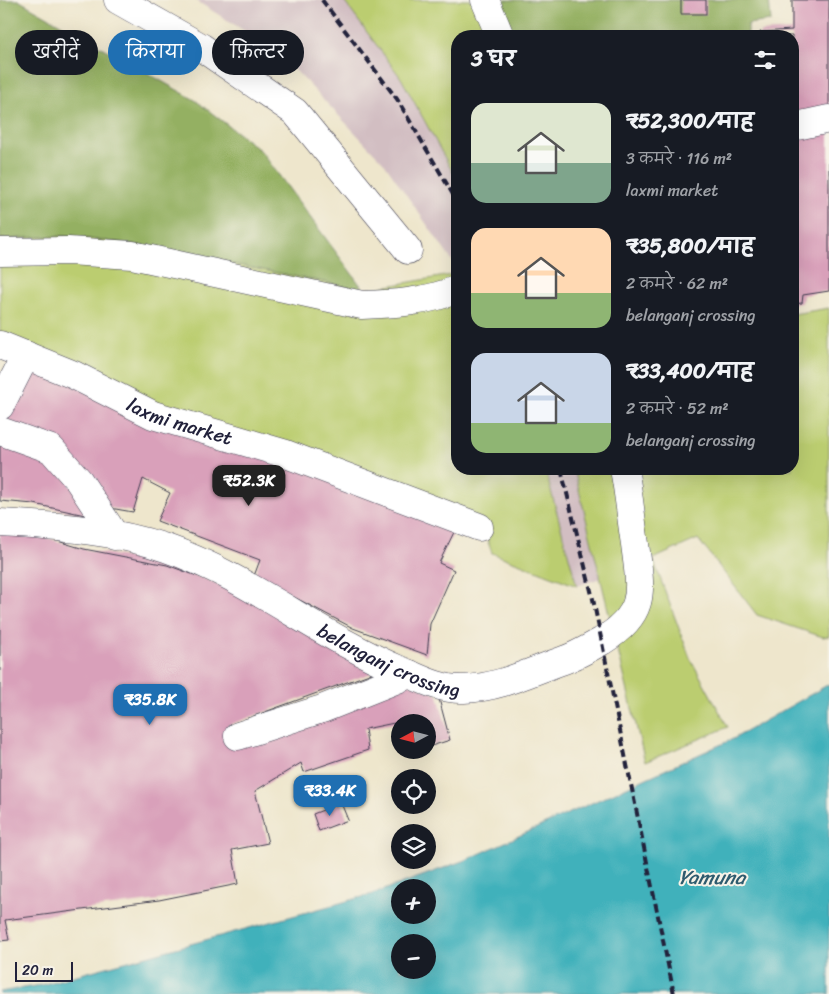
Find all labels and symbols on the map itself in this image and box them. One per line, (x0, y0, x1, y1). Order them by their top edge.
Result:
street label: laxmi market (121, 388, 237, 454)
pin: ₹52.3K (208, 464, 290, 507)
street label: belanganj crossing (311, 614, 461, 706)
pin: ₹35.8K (109, 684, 191, 726)
north arrow (391, 714, 436, 759)
pin: ₹33.4K (289, 774, 371, 817)
water label: Yamuna (679, 860, 747, 895)
scale bar (15, 959, 72, 982)

